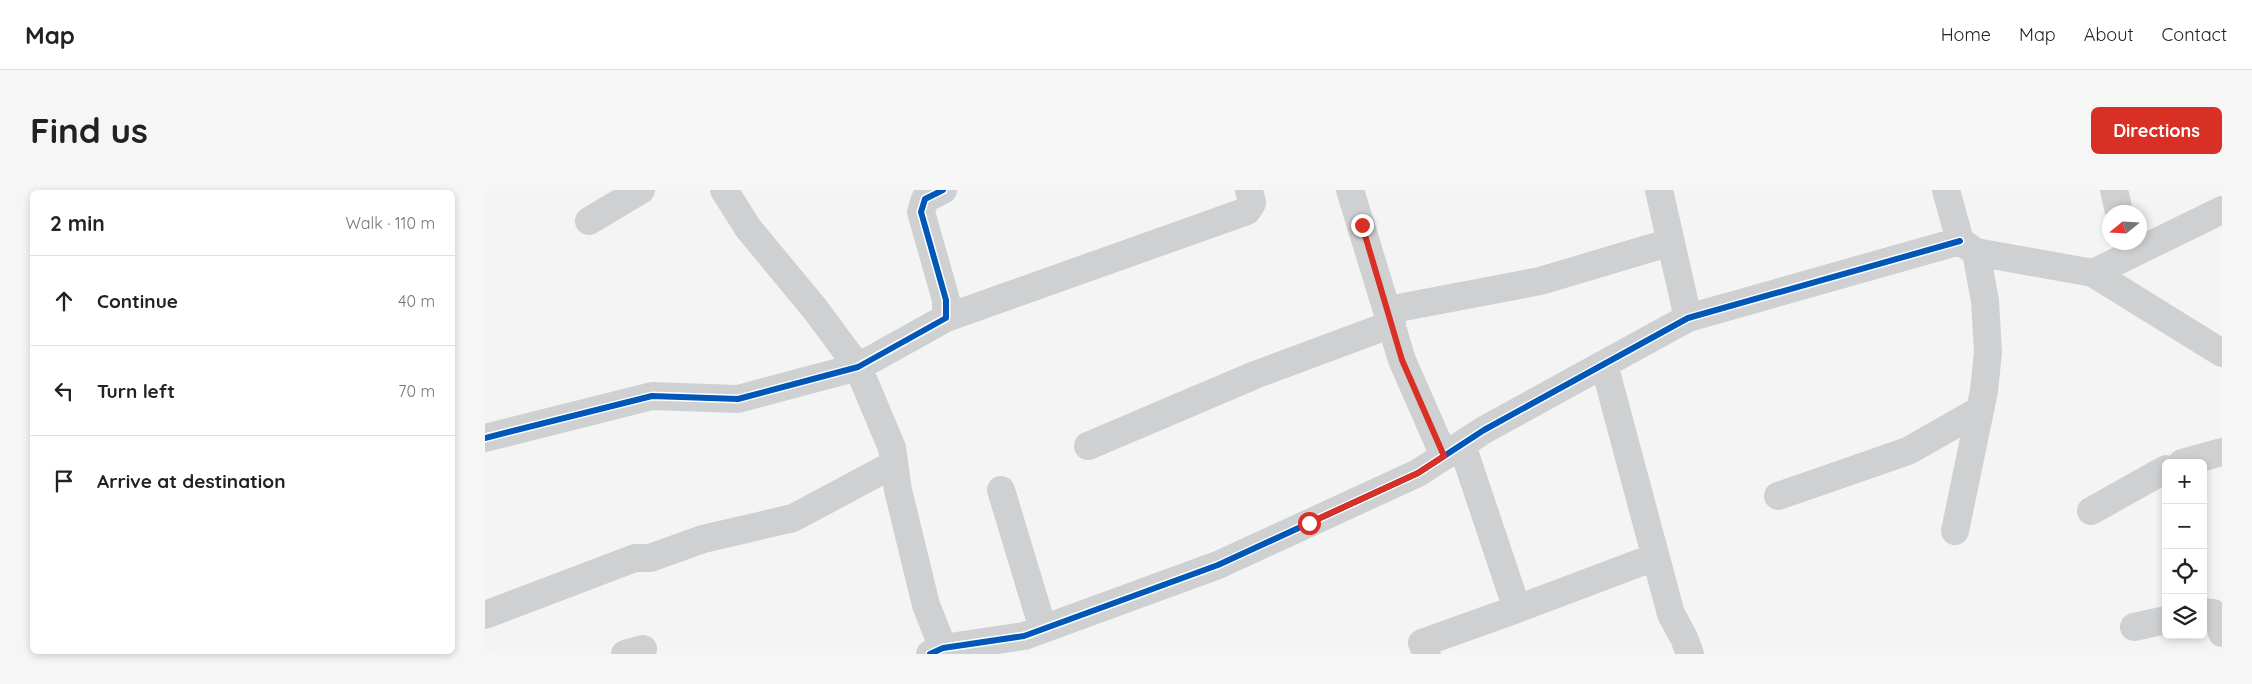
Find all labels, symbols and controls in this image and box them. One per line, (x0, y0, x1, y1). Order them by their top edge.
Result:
text: Map (25, 20, 75, 50)
text: Home (1941, 23, 1991, 46)
text: Map (2019, 23, 2056, 46)
text: About (2084, 23, 2134, 46)
text: Contact (2162, 23, 2227, 46)
button: Directions (2091, 107, 2222, 154)
text: Find us (30, 108, 148, 152)
north arrow (2102, 205, 2147, 250)
text: 2 min (50, 210, 105, 236)
text: Walk · 110 m (346, 213, 435, 233)
route end (1351, 214, 1374, 237)
icon: ahead (50, 287, 78, 315)
text: Continue (97, 289, 178, 313)
text: 40 m (398, 291, 435, 311)
icon: left (50, 377, 78, 405)
text: Turn left (97, 379, 175, 403)
text: 70 m (398, 381, 435, 401)
map controls (2162, 459, 2207, 639)
button: + (2162, 459, 2207, 504)
icon: arrive (50, 467, 78, 495)
text: Arrive at destination (97, 469, 286, 493)
button: − (2162, 504, 2207, 549)
route start (1298, 512, 1321, 535)
button: locate (2162, 549, 2207, 594)
button: layers (2162, 594, 2207, 639)

